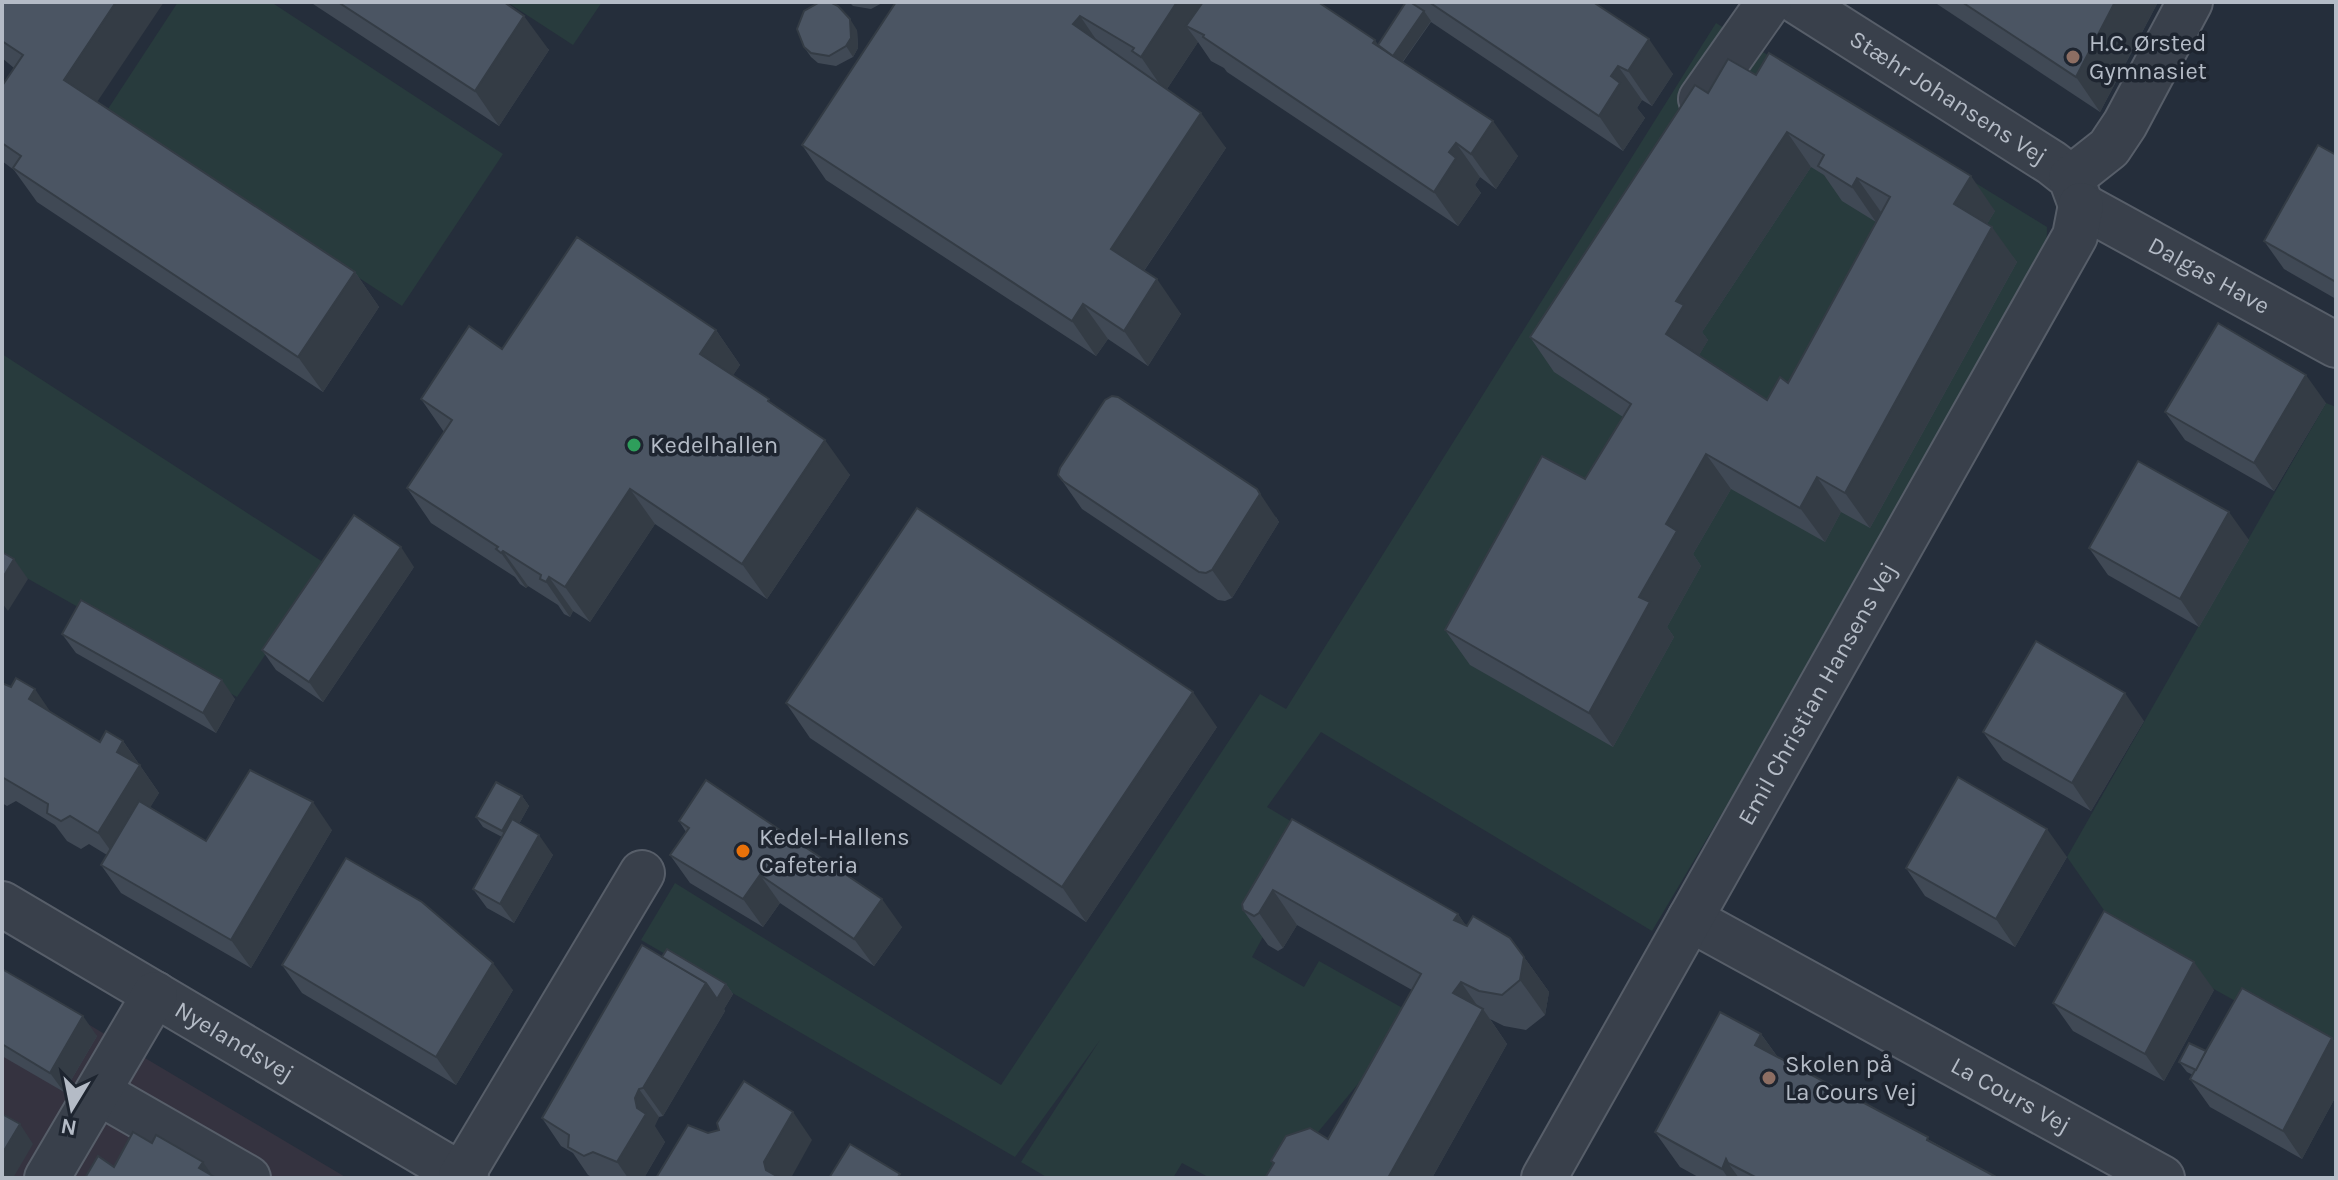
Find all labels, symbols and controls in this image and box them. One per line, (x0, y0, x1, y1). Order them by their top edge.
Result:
street label: Stæhr Johansens Vej (1845, 24, 2052, 170)
place label: H.C. Ørsted Gymnasiet (2089, 29, 2207, 85)
marker: H.C. Ørsted Gymnasiet (2064, 48, 2082, 66)
street label: Dalgas Have (2143, 231, 2275, 320)
place label: Kedelhallen (650, 431, 778, 459)
marker: Kedelhallen (625, 436, 643, 454)
street label: Emil Christian Hansens Vej (1732, 557, 1902, 830)
place label: Kedel-Hallens Cafeteria (759, 823, 910, 879)
marker: Kedel-Hallens Cafeteria (734, 842, 752, 860)
street label: Nyelandsvej (170, 995, 299, 1087)
place label: Skolen på La Cours Vej (1785, 1050, 1917, 1106)
street label: La Cours Vej (1946, 1051, 2076, 1139)
north arrow (32, 1068, 112, 1148)
marker: Skolen på La Cours Vej (1760, 1069, 1778, 1087)
text: N (59, 1113, 79, 1141)

